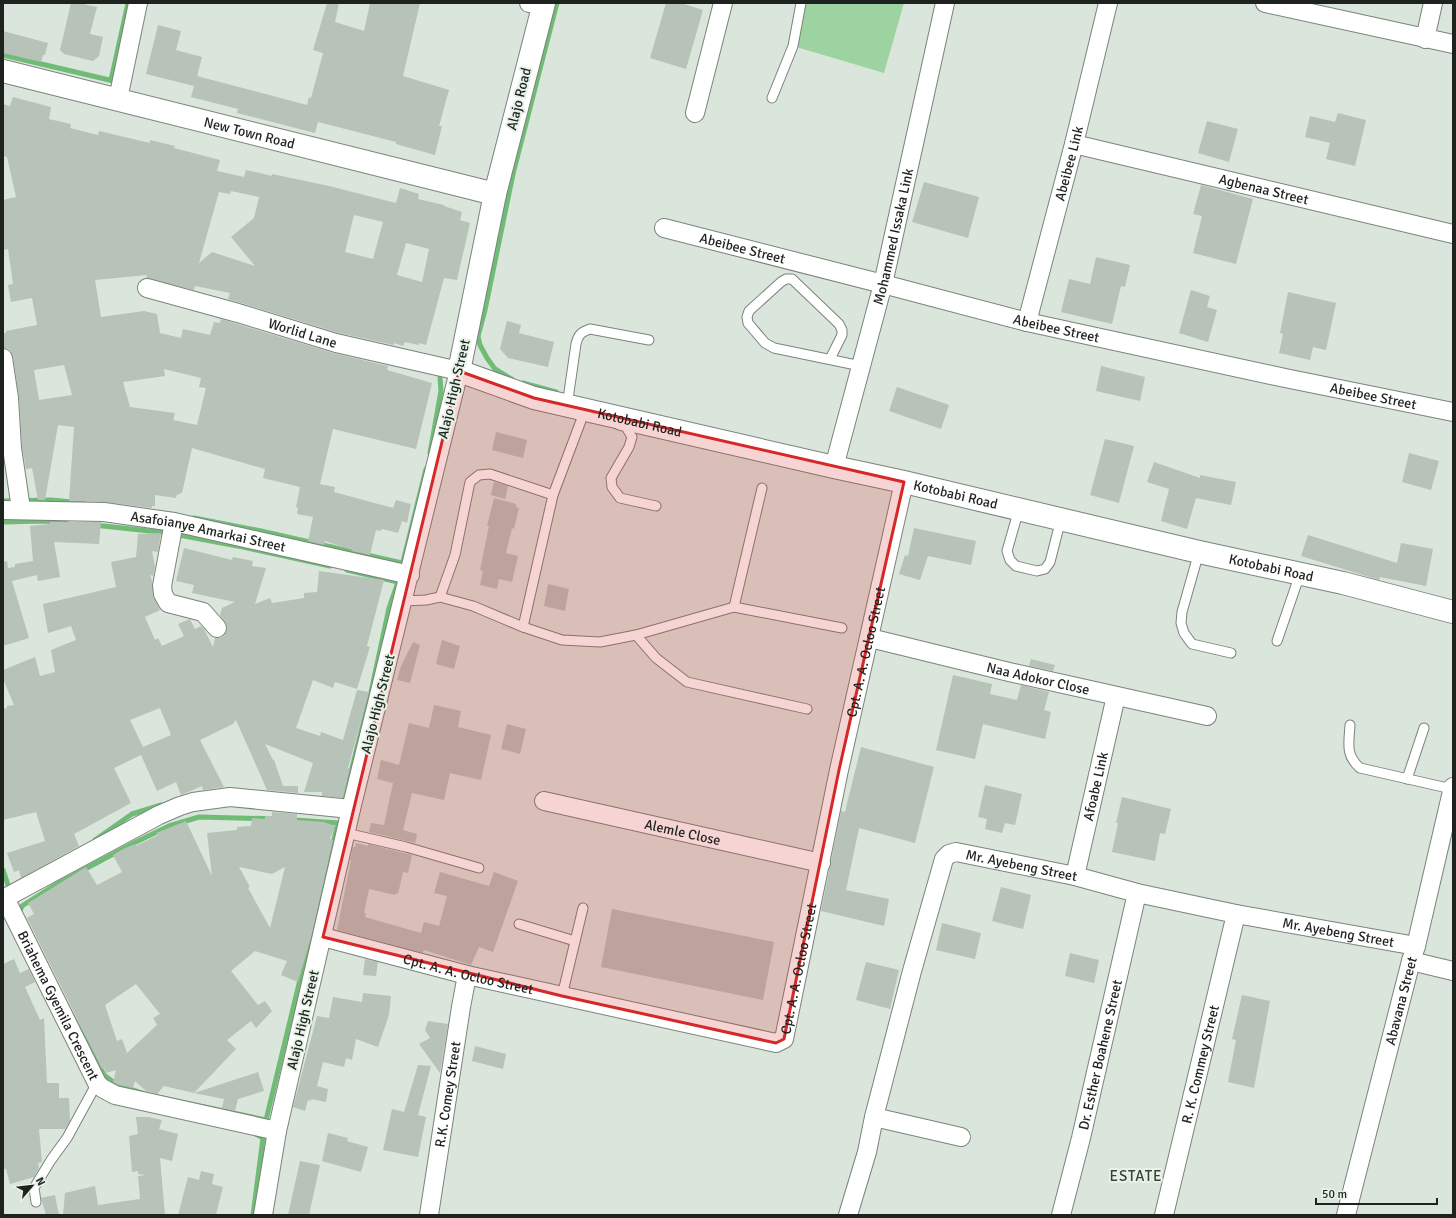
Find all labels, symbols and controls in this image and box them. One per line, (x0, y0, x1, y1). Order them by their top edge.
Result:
street label: Alajo Road (503, 66, 535, 132)
street label: New Town Road (202, 113, 297, 152)
street label: Abeibee Link (1051, 124, 1087, 203)
street label: Mohammed Issaka Link (869, 167, 917, 307)
street label: Agbenaa Street (1217, 170, 1310, 208)
street label: Abeibee Street (698, 229, 787, 267)
street label: Abeibee Street (1011, 310, 1101, 346)
street label: Worlid Lane (266, 314, 339, 351)
street label: Alajo High Street (434, 337, 474, 440)
street label: Abeibee Street (1329, 379, 1418, 413)
street label: Kotobabi Road (596, 404, 684, 440)
street label: Kotobabi Road (912, 476, 999, 512)
street label: Asafoianye Amarkai Street (129, 507, 287, 555)
street label: Kotobabi Road (1227, 550, 1315, 585)
street label: Cpt. A. A. Ocloo Street (843, 585, 889, 719)
street label: Alajo High Street (357, 652, 399, 755)
street label: Naa Adokor Close (985, 658, 1091, 698)
street label: Afoabe Link (1079, 750, 1112, 822)
street label: Alemle Close (643, 815, 722, 849)
street label: Mr. Ayebeng Street (964, 846, 1079, 885)
street label: Cpt. A. A. Ocloo Street (777, 902, 820, 1036)
street label: Mr. Ayebeng Street (1281, 914, 1396, 950)
street label: Briahema Gyemila Crescent (14, 928, 103, 1083)
street label: Cpt. A. A. Ocloo Street (401, 950, 535, 998)
street label: Abavana Street (1381, 954, 1420, 1047)
street label: Alajo High Street (283, 968, 323, 1071)
street label: Dr. Esther Boahene Street (1075, 978, 1125, 1132)
street label: R. K. Commey Street (1178, 1003, 1222, 1125)
street label: R.K. Comey Street (431, 1040, 464, 1149)
north arrow (12, 1166, 52, 1206)
district label: ESTATE (1109, 1167, 1163, 1185)
text: N (33, 1175, 48, 1188)
scale bar (1316, 1180, 1437, 1206)
text: 50 m (1322, 1187, 1347, 1202)

